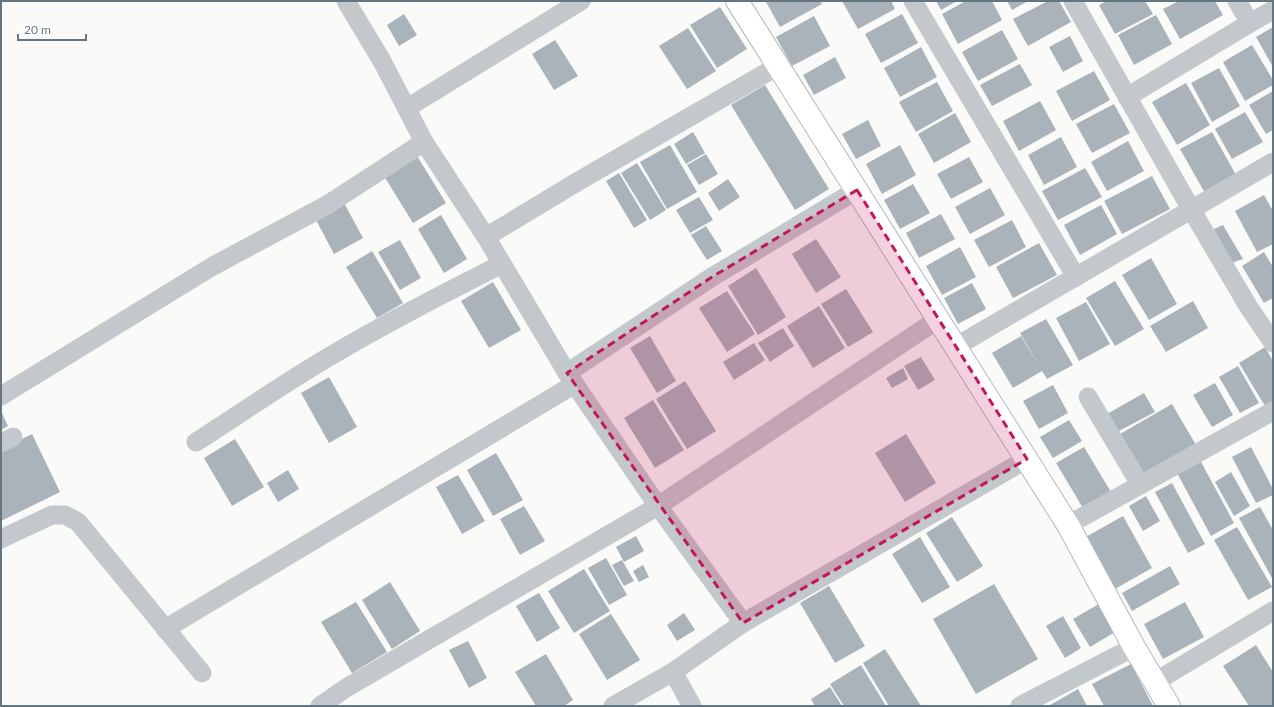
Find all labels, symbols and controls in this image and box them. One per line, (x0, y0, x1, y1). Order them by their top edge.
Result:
scale bar (18, 16, 86, 42)
text: 20 m (24, 22, 51, 37)

